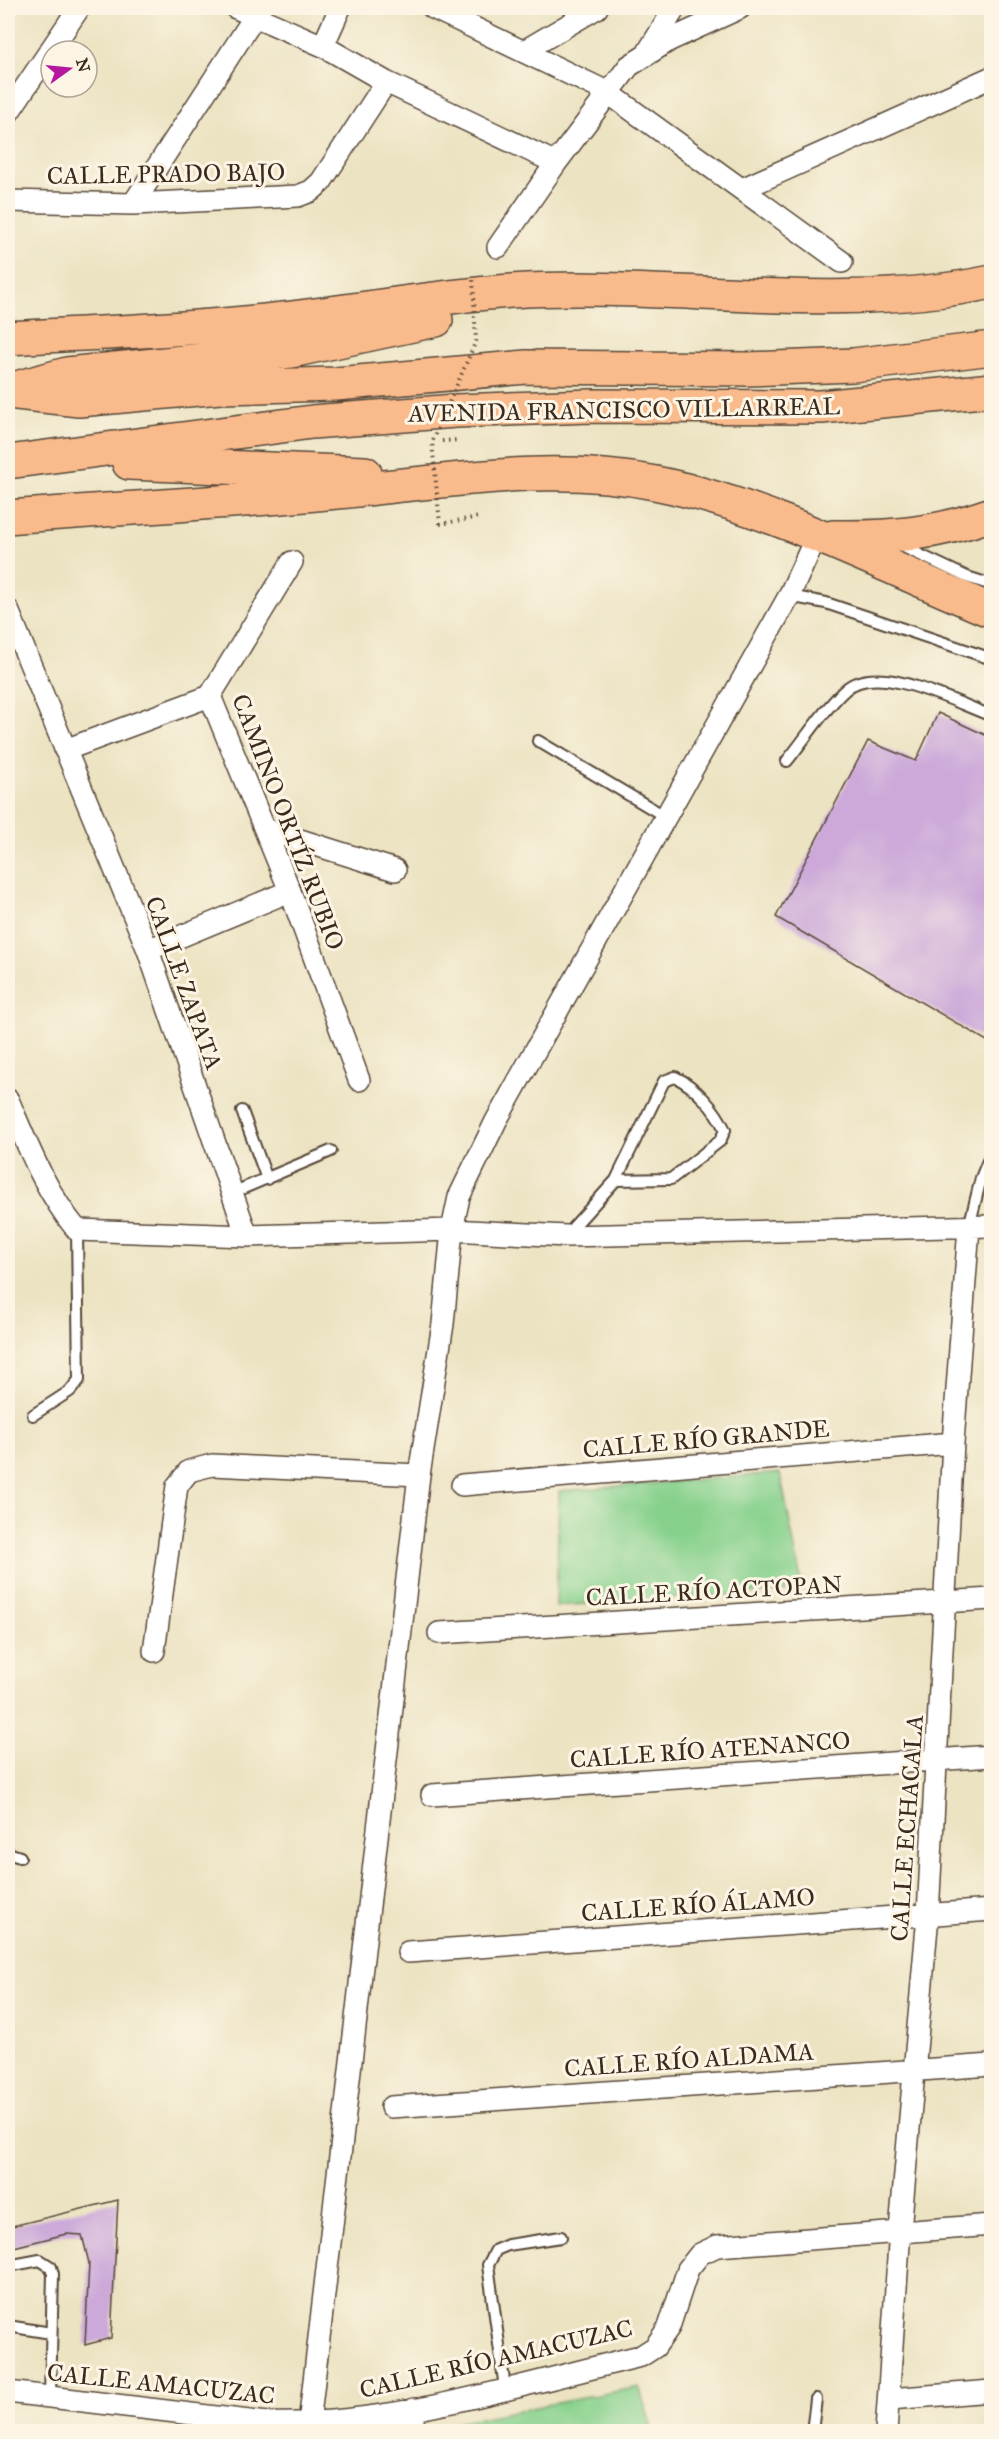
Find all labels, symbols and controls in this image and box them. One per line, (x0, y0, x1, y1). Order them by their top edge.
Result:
north arrow (39, 39, 99, 99)
text: N (72, 56, 94, 75)
street label: CALLE PRADO BAJO (46, 157, 286, 191)
street label: AVENIDA FRANCISCO VILLARREAL (407, 391, 840, 429)
street label: CAMINO ORTÍZ RUBIO (225, 690, 351, 954)
street label: CALLE ZAPATA (139, 892, 229, 1074)
street label: CALLE RÍO GRANDE (581, 1413, 831, 1465)
street label: CALLE RÍO ACTOPAN (585, 1569, 843, 1613)
street label: CALLE ECHACALA (884, 1714, 930, 1942)
street label: CALLE RÍO ATENANCO (569, 1725, 851, 1775)
street label: CALLE RÍO ÁLAMO (580, 1882, 816, 1928)
street label: CALLE RÍO ALDAMA (563, 2036, 815, 2084)
street label: CALLE RÍO AMACUZAC (356, 2313, 636, 2405)
street label: CALLE AMACUZAC (46, 2357, 276, 2411)

